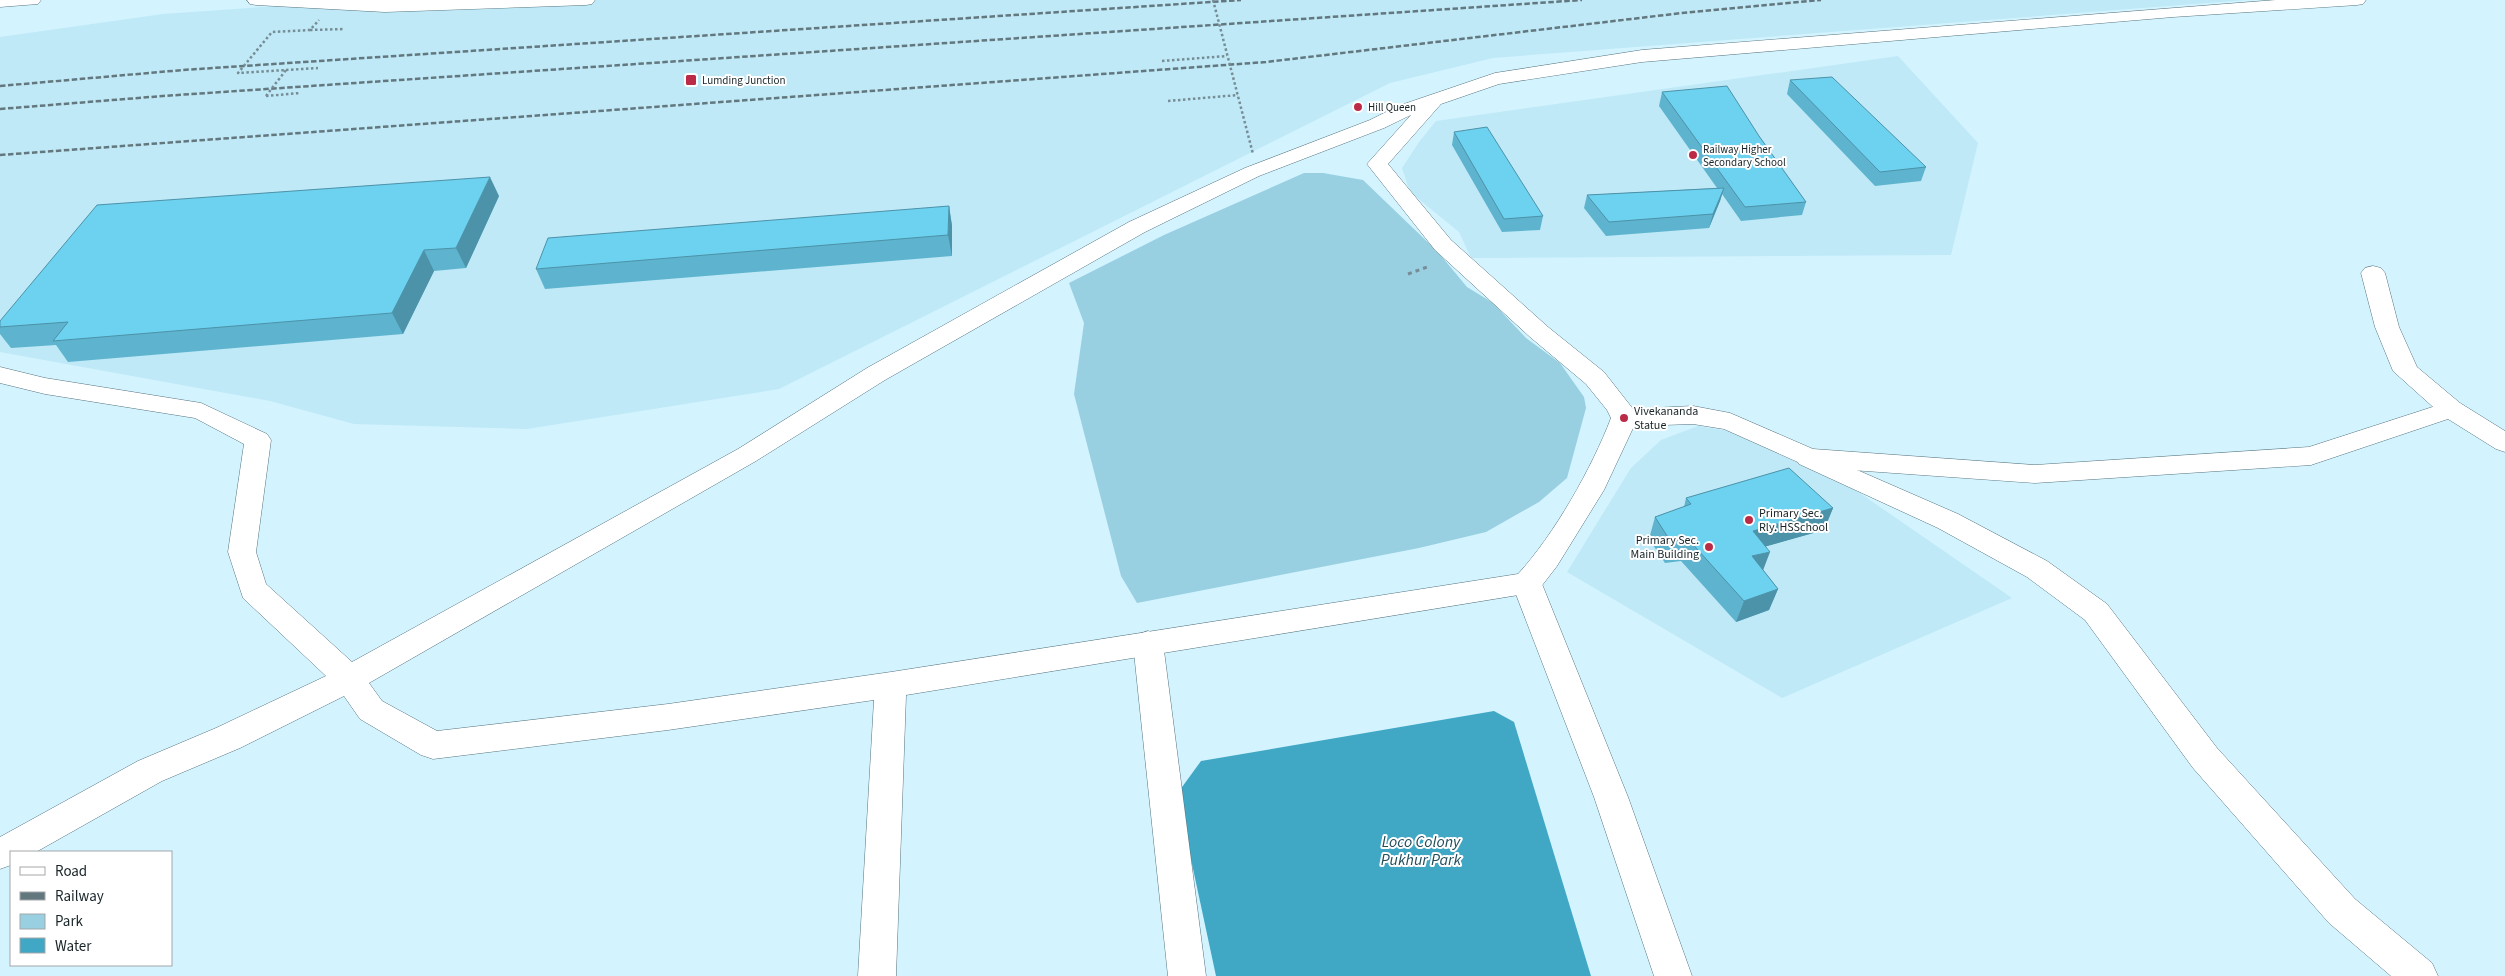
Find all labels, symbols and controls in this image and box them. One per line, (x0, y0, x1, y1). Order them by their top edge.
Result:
marker: Lumding Junction (684, 73, 698, 87)
place label: Lumding Junction (702, 73, 786, 88)
place label: Hill Queen (1368, 100, 1416, 115)
marker: Hill Queen (1352, 101, 1364, 113)
place label: Railway Higher Secondary School (1703, 142, 1786, 170)
marker: Railway Higher Secondary School (1687, 149, 1699, 161)
place label: Vivekananda Statue (1634, 403, 1698, 434)
marker: Vivekananda Statue (1618, 412, 1630, 424)
place label: Primary Sec. Rly. HSSchool (1759, 505, 1828, 536)
marker: Primary Sec. Rly. HSSchool (1743, 514, 1755, 526)
place label: Primary Sec. Main Building (1630, 532, 1699, 563)
marker: Primary Sec. Main Building (1703, 541, 1715, 553)
water label: Loco Colony Pukhur Park (1381, 831, 1462, 871)
legend (10, 851, 172, 966)
text: Road (55, 861, 87, 882)
text: Railway (55, 886, 104, 907)
text: Park (55, 911, 84, 932)
text: Water (55, 936, 92, 957)

